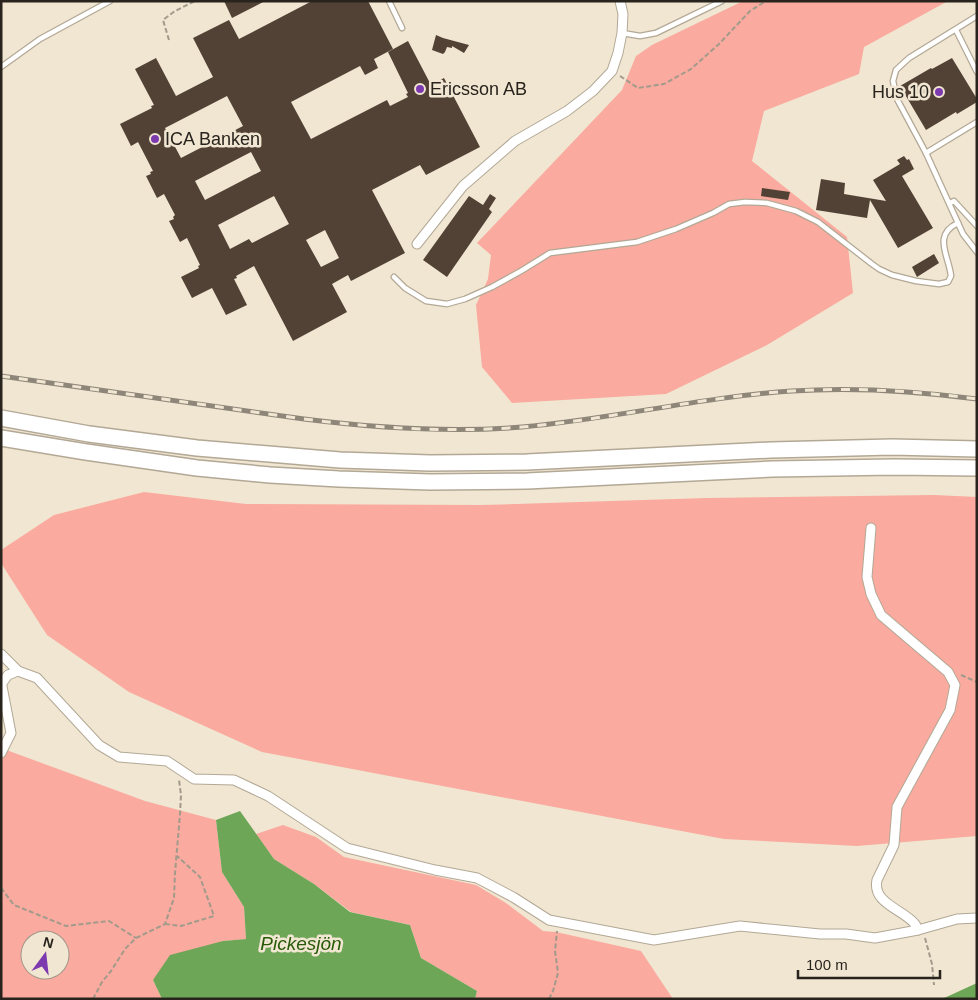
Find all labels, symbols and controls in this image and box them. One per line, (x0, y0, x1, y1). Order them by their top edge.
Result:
place label: Ericsson AB (430, 79, 527, 99)
place label: Hus 10 (872, 82, 929, 102)
marker: Ericsson AB (414, 83, 426, 95)
marker: Hus 10 (933, 86, 945, 98)
place label: ICA Banken (165, 129, 260, 149)
marker: ICA Banken (149, 133, 161, 145)
north arrow (20, 930, 70, 980)
text: N (41, 933, 55, 951)
water label: Pickesjön (260, 933, 342, 954)
scale bar (798, 948, 940, 980)
text: 100 m (806, 956, 848, 973)

